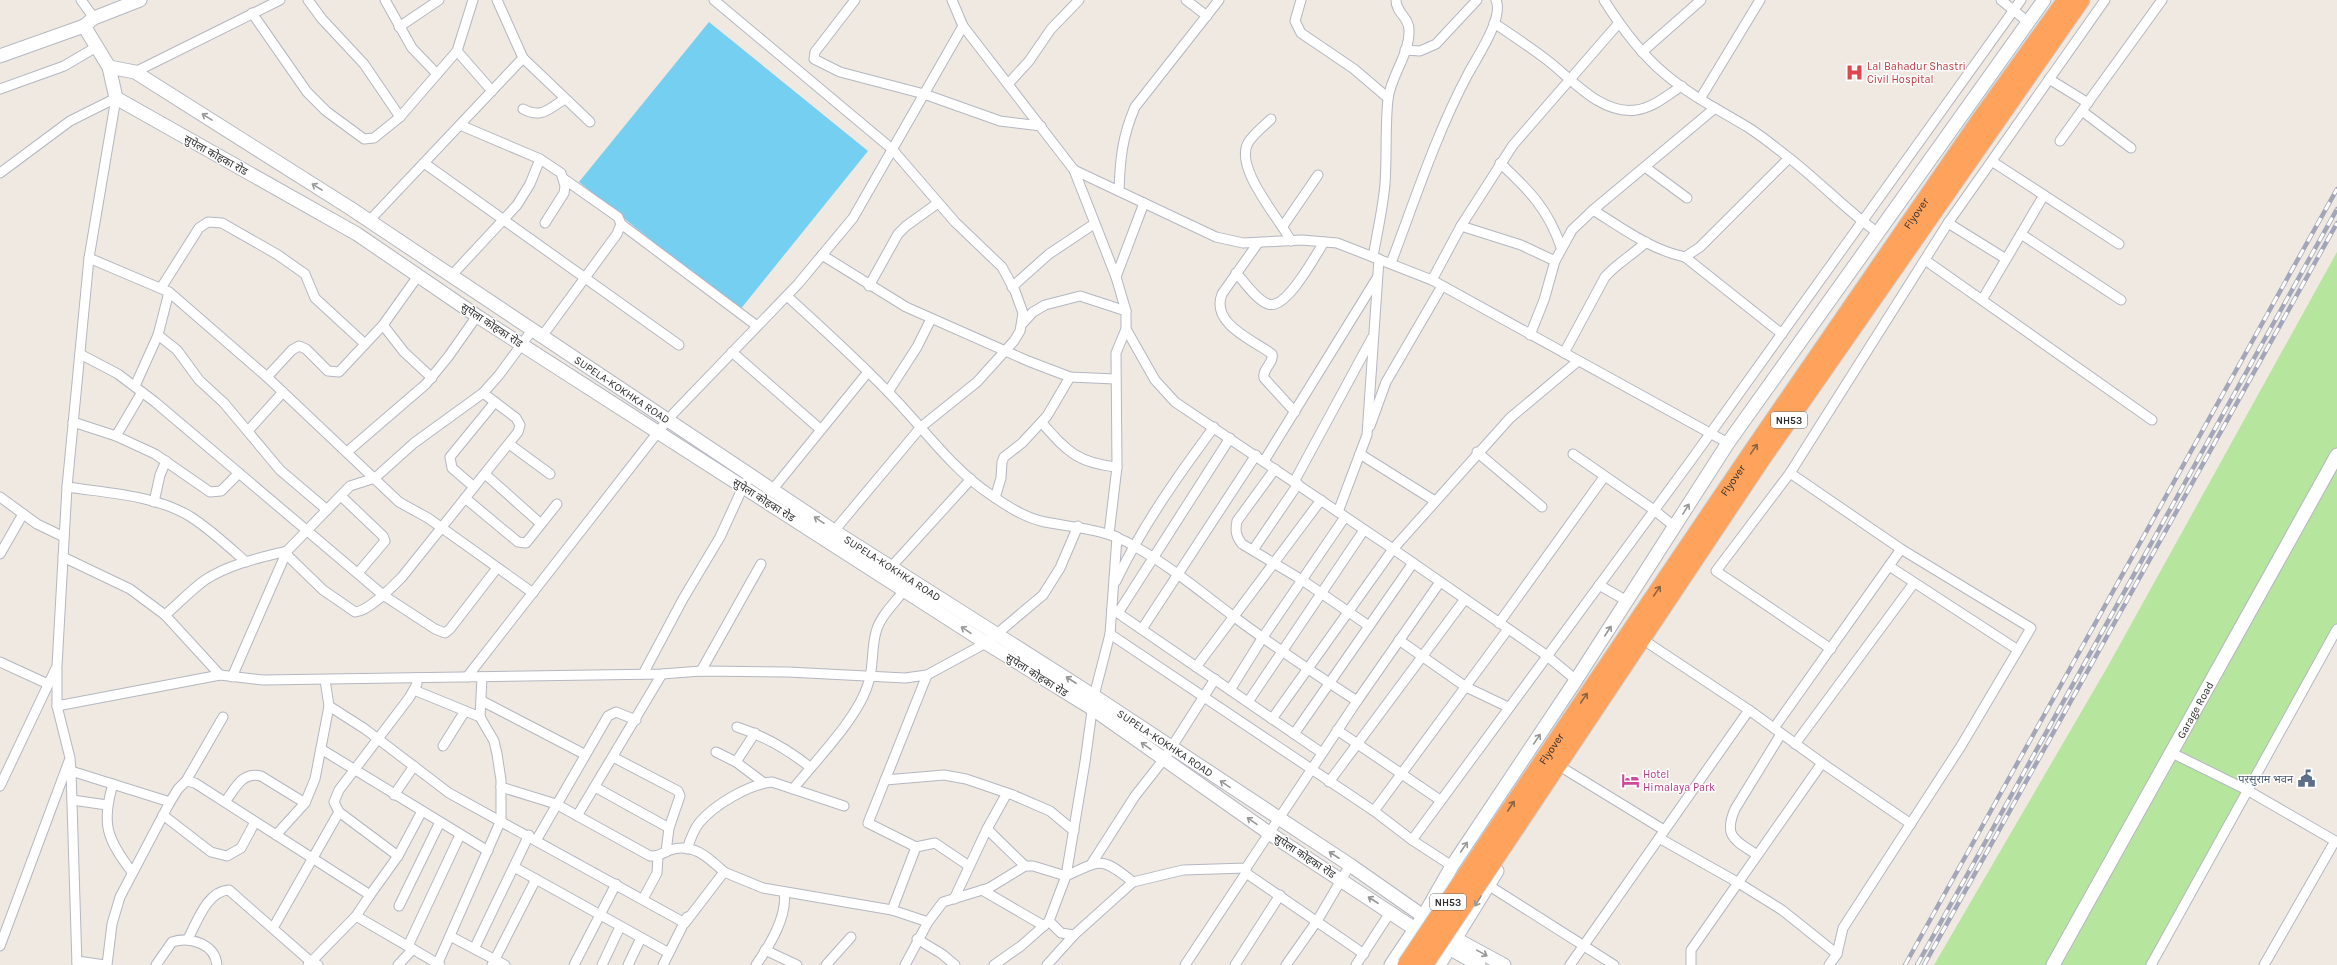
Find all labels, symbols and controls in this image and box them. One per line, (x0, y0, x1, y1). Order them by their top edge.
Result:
place label: Lal Bahadur Shastri Civil Hospital (1867, 60, 1966, 86)
hospital icon: Lal Bahadur Shastri Civil Hospital (1844, 62, 1864, 82)
one-way arrow (201, 113, 213, 121)
street label: सुपेला कोहका रोड (182, 133, 250, 178)
one-way arrow (312, 183, 323, 191)
street label: Flyover (1901, 195, 1932, 232)
street label: सुपेला कोहका रोड (458, 301, 525, 350)
street label: SUPELA-KOKHKA ROAD (571, 353, 672, 427)
road number: NH53 (1771, 412, 1807, 428)
one-way arrow (1750, 444, 1758, 455)
street label: Flyover (1718, 462, 1748, 499)
street label: सुपेला कोहका रोड (730, 476, 797, 525)
one-way arrow (1682, 504, 1690, 515)
one-way arrow (813, 516, 825, 524)
street label: SUPELA-KOKHKA ROAD (841, 533, 943, 604)
one-way arrow (1653, 585, 1661, 596)
one-way arrow (1604, 625, 1612, 636)
one-way arrow (961, 626, 972, 634)
street label: सुपेला कोहका रोड (1003, 651, 1070, 700)
one-way arrow (1065, 676, 1076, 684)
street label: Garage Road (2174, 679, 2217, 741)
one-way arrow (1580, 693, 1588, 704)
street label: SUPELA-KOKHKA ROAD (1114, 707, 1215, 780)
street label: Flyover (1536, 731, 1567, 767)
one-way arrow (1533, 734, 1541, 745)
one-way arrow (1141, 742, 1152, 750)
place label: Hotel Himalaya Park (1643, 768, 1715, 794)
public building icon: परसुराम भवन (2296, 769, 2316, 789)
hotel icon: Hotel Himalaya Park (1620, 770, 1640, 790)
place label: परसुराम भवन (2238, 773, 2294, 786)
one-way arrow (1219, 779, 1231, 787)
one-way arrow (1507, 801, 1515, 812)
one-way arrow (1247, 817, 1258, 825)
street label: सुपेला कोहका रोड (1271, 832, 1338, 881)
one-way arrow (1460, 842, 1468, 853)
one-way arrow (1329, 851, 1340, 859)
road number: NH53 (1430, 894, 1466, 910)
one-way arrow (1474, 895, 1482, 906)
one-way arrow (1368, 896, 1379, 904)
one-way arrow (1476, 950, 1488, 958)

